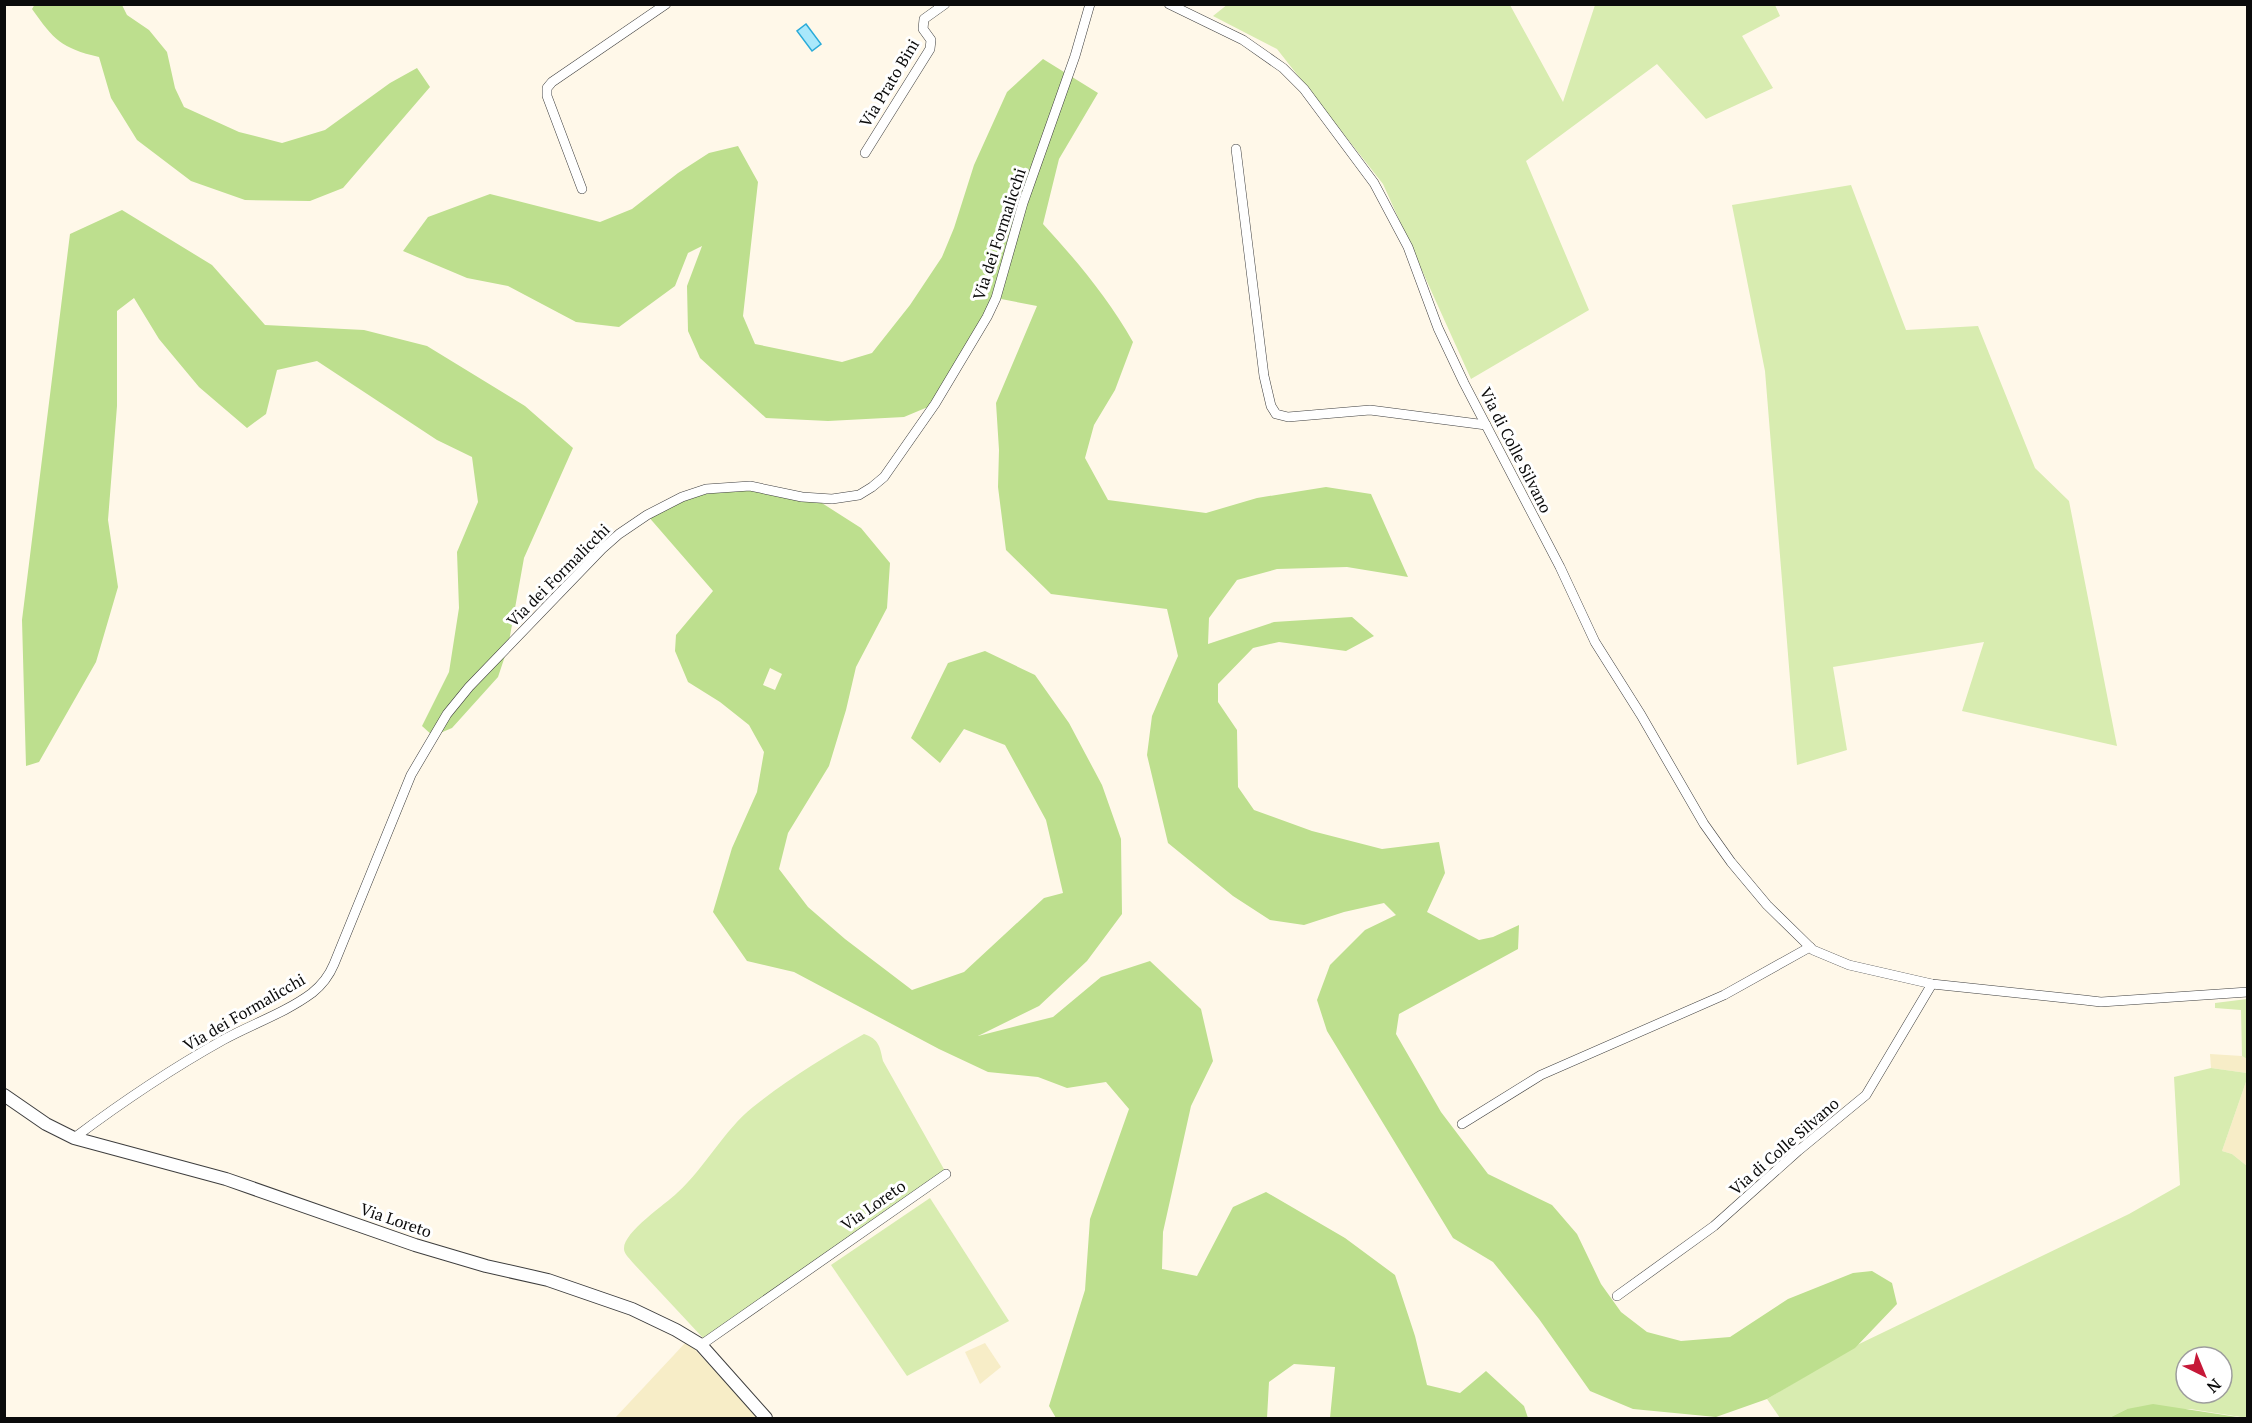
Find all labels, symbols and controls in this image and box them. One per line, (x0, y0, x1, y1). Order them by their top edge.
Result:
street label: Via Prato Bini (854, 35, 924, 131)
street label: Via dei Formalicchi (967, 165, 1031, 303)
street label: Via di Colle Silvano (1475, 383, 1557, 517)
street label: Via dei Formalicchi (502, 519, 614, 631)
street label: Via dei Formalicchi (179, 968, 309, 1056)
street label: Via di Colle Silvano (1725, 1092, 1844, 1200)
street label: Via Loreto (836, 1175, 910, 1235)
street label: Via Loreto (357, 1197, 435, 1243)
north arrow (2174, 1345, 2234, 1405)
text: N (2202, 1374, 2226, 1398)

